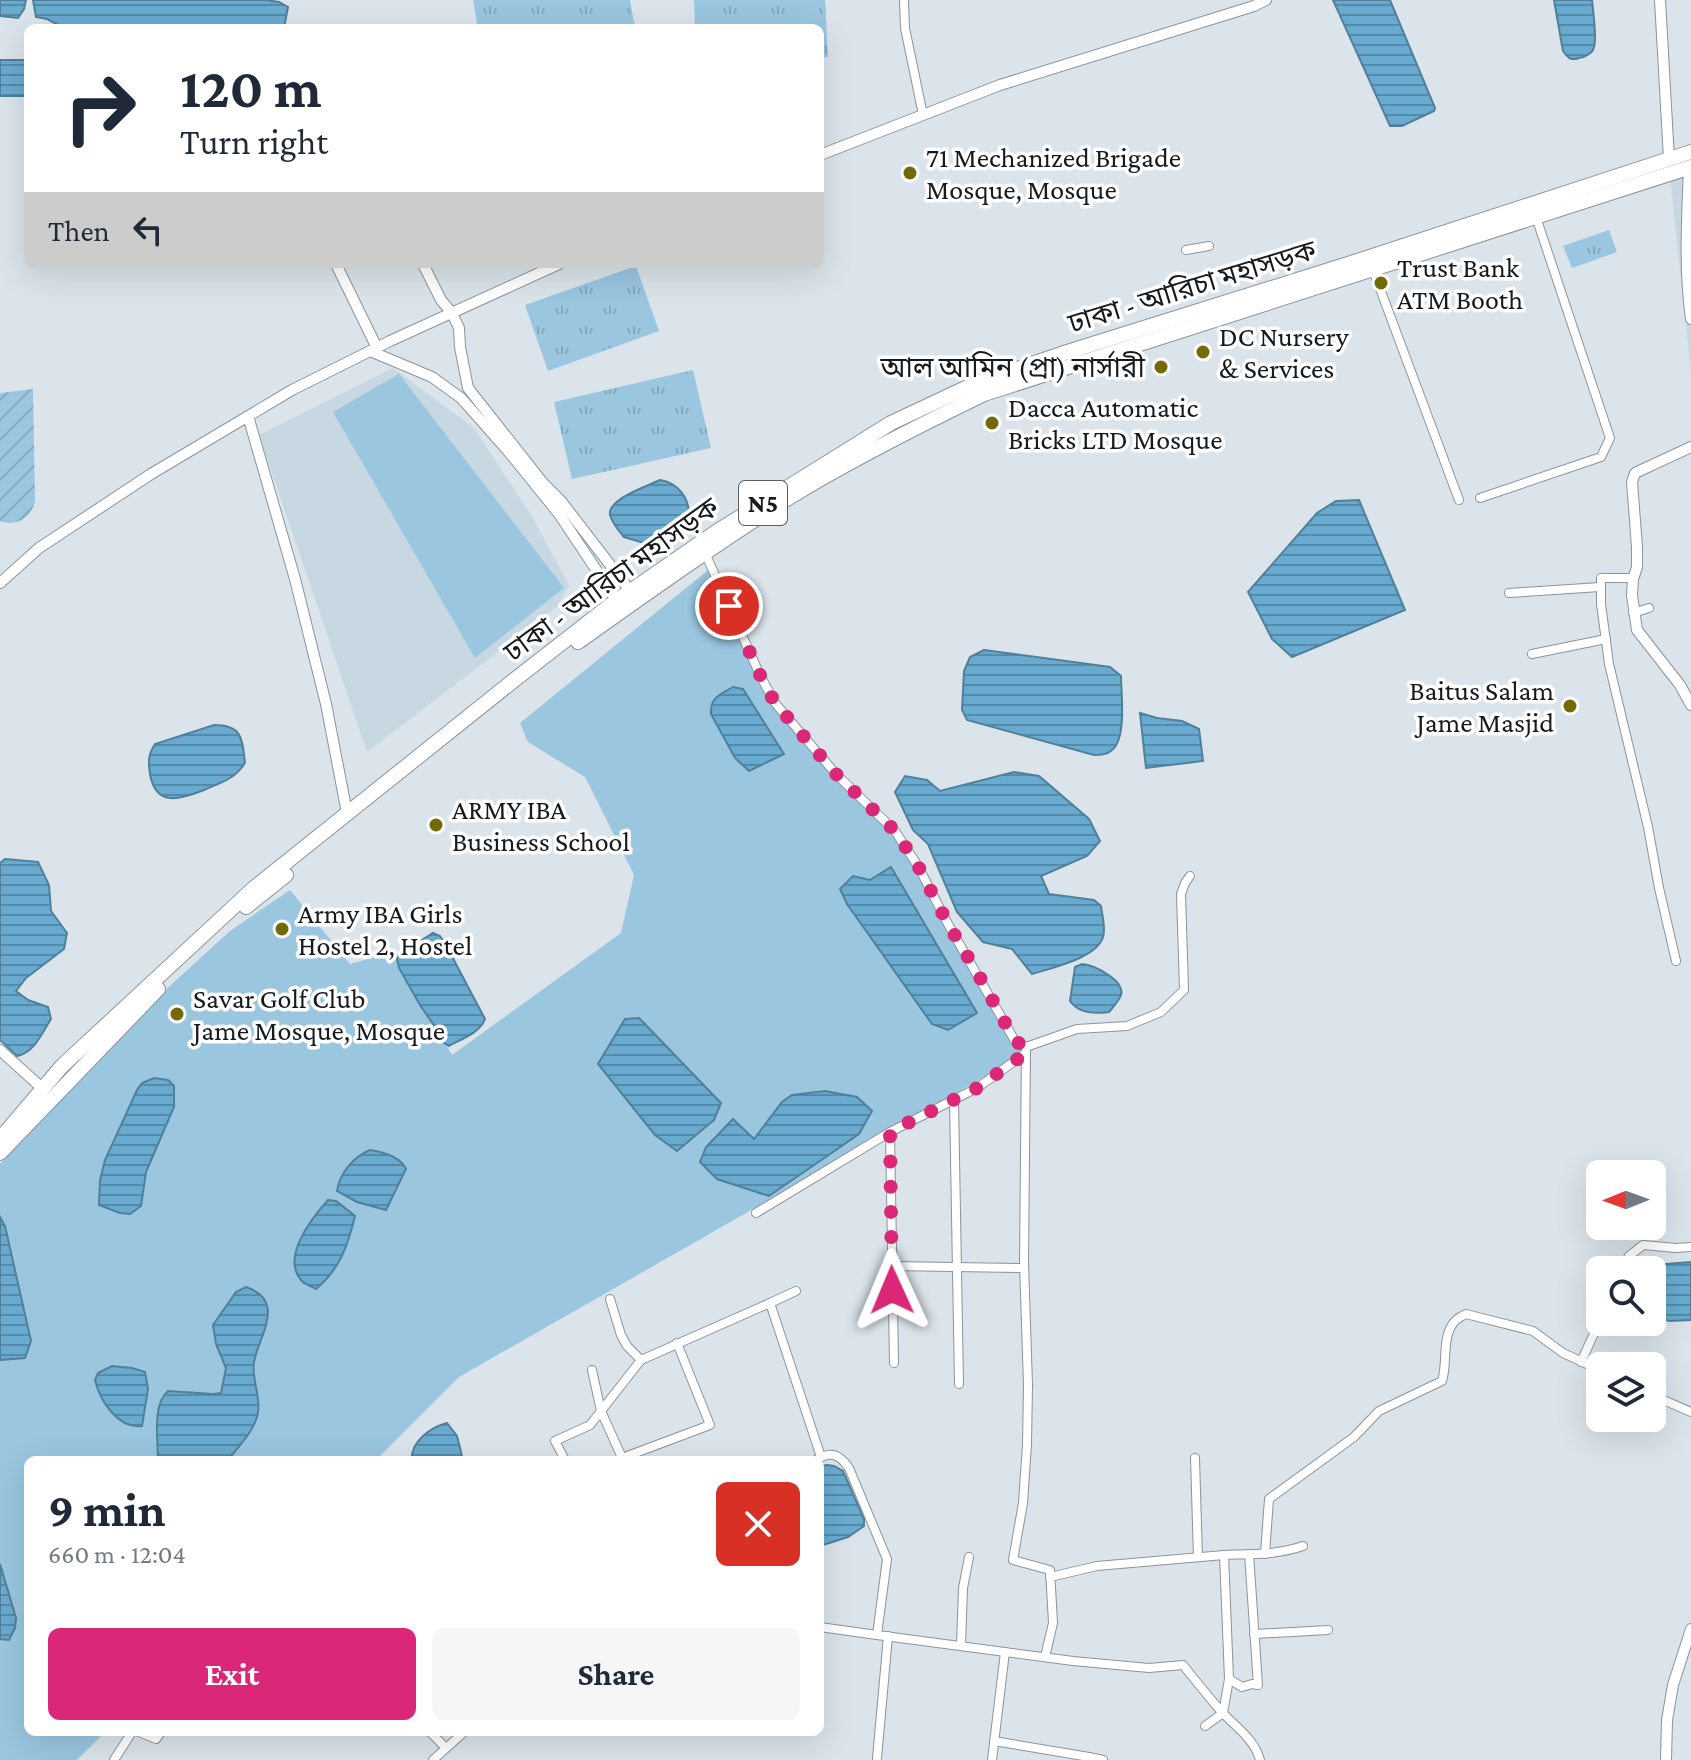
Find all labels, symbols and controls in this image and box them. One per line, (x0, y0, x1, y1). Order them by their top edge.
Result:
icon: right (48, 56, 152, 160)
text: 120 m (180, 57, 322, 119)
text: Turn right (180, 122, 328, 162)
place label: 71 Mechanized Brigade Mosque, Mosque (926, 142, 1181, 205)
marker: 71 Mechanized Brigade Mosque, Mosque (901, 164, 919, 182)
icon: left (126, 208, 170, 252)
text: Then (48, 214, 110, 247)
street label: ঢাকা - আরিচা মহাসড়ক (1063, 233, 1320, 339)
place label: Trust Bank ATM Booth (1397, 252, 1523, 315)
marker: Trust Bank ATM Booth (1372, 274, 1390, 292)
place label: DC Nursery & Services (1219, 321, 1350, 384)
marker: DC Nursery & Services (1194, 343, 1212, 361)
place label: আল আমিন (প্রা) নার্সারী (880, 350, 1146, 384)
marker: আল আমিন (প্রা) নার্সারী (1152, 358, 1170, 376)
place label: Dacca Automatic Bricks LTD Mosque (1008, 392, 1223, 455)
marker: Dacca Automatic Bricks LTD Mosque (983, 414, 1001, 432)
road number: N5 (739, 481, 787, 525)
street label: ঢাকা - আরিচা মহাসড়ক (497, 490, 725, 668)
pin (695, 572, 763, 640)
icon: arrive (707, 584, 751, 628)
place label: Baitus Salam Jame Masjid (1409, 675, 1554, 738)
marker: Baitus Salam Jame Masjid (1561, 697, 1579, 715)
place label: ARMY IBA Business School (452, 794, 630, 857)
marker: ARMY IBA Business School (427, 816, 445, 834)
place label: Army IBA Girls Hostel 2, Hostel (298, 898, 472, 961)
marker: Army IBA Girls Hostel 2, Hostel (273, 920, 291, 938)
place label: Savar Golf Club Jame Mosque, Mosque (190, 983, 445, 1046)
marker: Savar Golf Club Jame Mosque, Mosque (168, 1005, 186, 1023)
north arrow (1586, 1160, 1666, 1240)
map controls (1586, 1160, 1666, 1432)
position arrow (850, 1248, 934, 1332)
button: search (1586, 1256, 1666, 1336)
button: layers (1586, 1352, 1666, 1432)
button: close (716, 1482, 800, 1566)
text: 9 min (48, 1483, 166, 1536)
text: 660 m · 12:04 (48, 1540, 186, 1569)
button: Exit (48, 1628, 416, 1720)
button: Share (432, 1628, 800, 1720)

